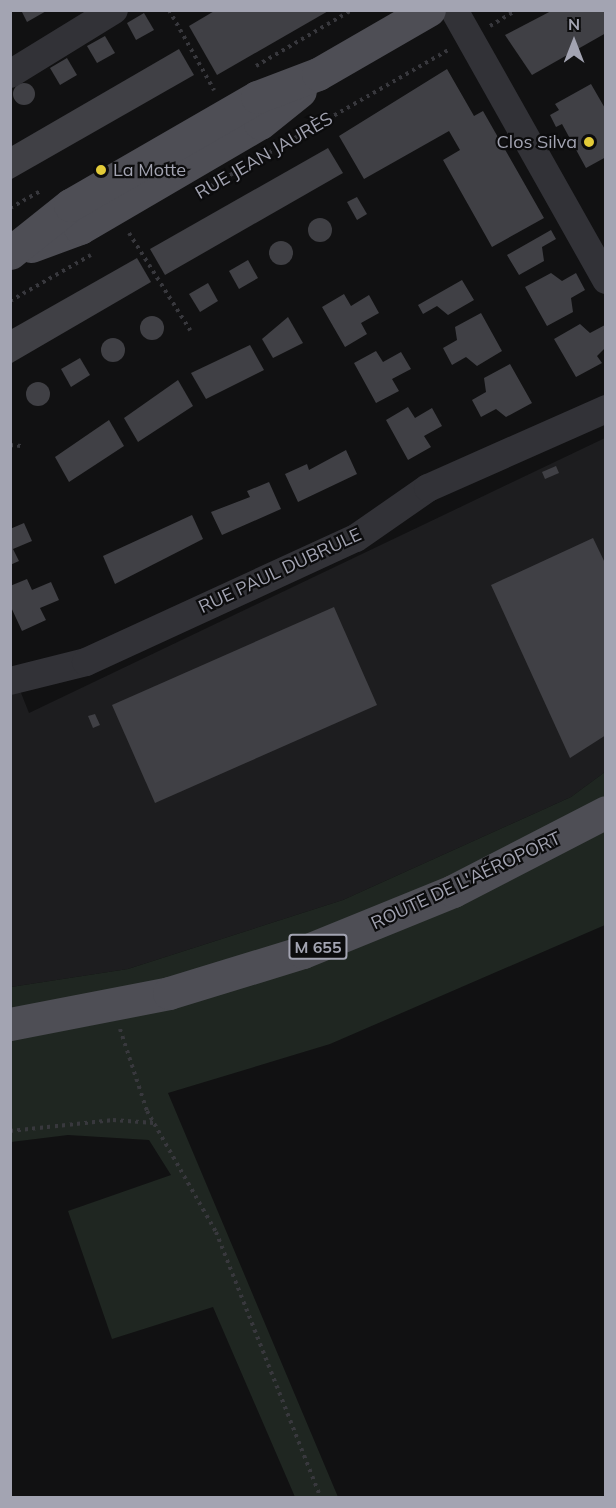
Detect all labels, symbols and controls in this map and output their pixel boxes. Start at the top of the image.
north arrow [544,12,604,72]
text: N [568,14,580,34]
street label: RUE JEAN JAURÈS [192,108,336,204]
place label: Clos Silva [497,131,577,153]
marker: Clos Silva [582,135,596,149]
place label: La Motte [113,159,186,181]
marker: La Motte [94,163,108,177]
street label: RUE PAUL DUBRULE [195,524,365,618]
street label: ROUTE DE L'AÉROPORT [368,828,564,934]
road number: M 655 [288,934,348,960]

